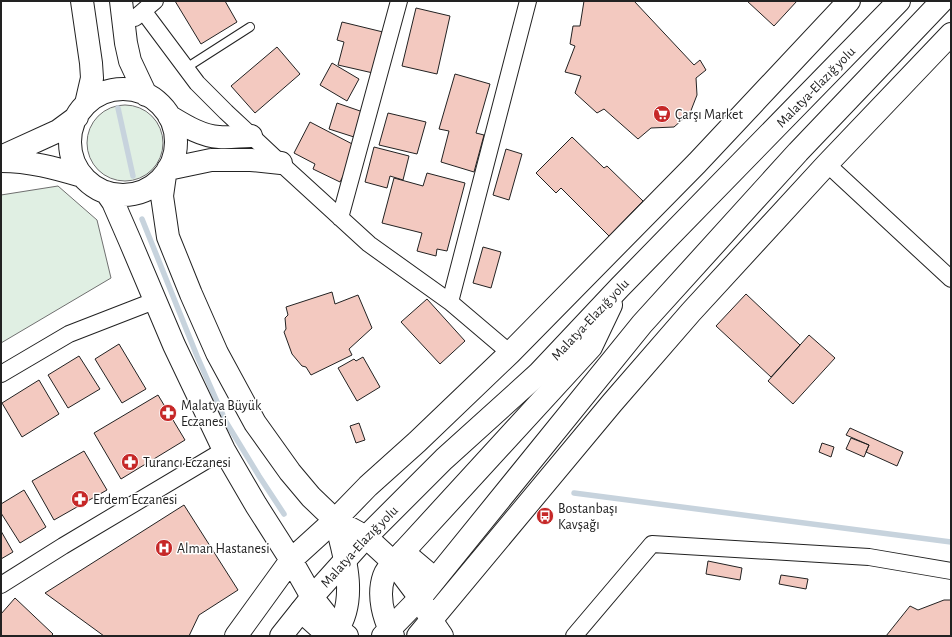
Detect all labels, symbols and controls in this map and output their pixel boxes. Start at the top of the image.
street label: Malatya-Elazığ yolu [774,44,858,130]
supermarket icon: Çarşı Market [652,104,672,124]
place label: Çarşı Market [675,108,743,122]
street label: Malatya-Elazığ yolu [549,276,632,363]
place label: Malatya Büyük Eczanesi [181,399,262,429]
pharmacy icon: Malatya Büyük Eczanesi [158,403,178,423]
pharmacy icon: Turancı Eczanesi [120,452,140,472]
place label: Turancı Eczanesi [143,456,231,470]
pharmacy icon: Erdem Eczanesi [70,489,90,509]
place label: Erdem Eczanesi [93,493,177,507]
place label: Bostanbaşı Kavşağı [558,502,618,532]
street label: Malatya-Elazığ yolu [318,503,401,590]
bus stop icon: Bostanbaşı Kavşağı [535,506,555,526]
hospital icon: Alman Hastanesi [154,538,174,558]
place label: Alman Hastanesi [177,542,270,556]

